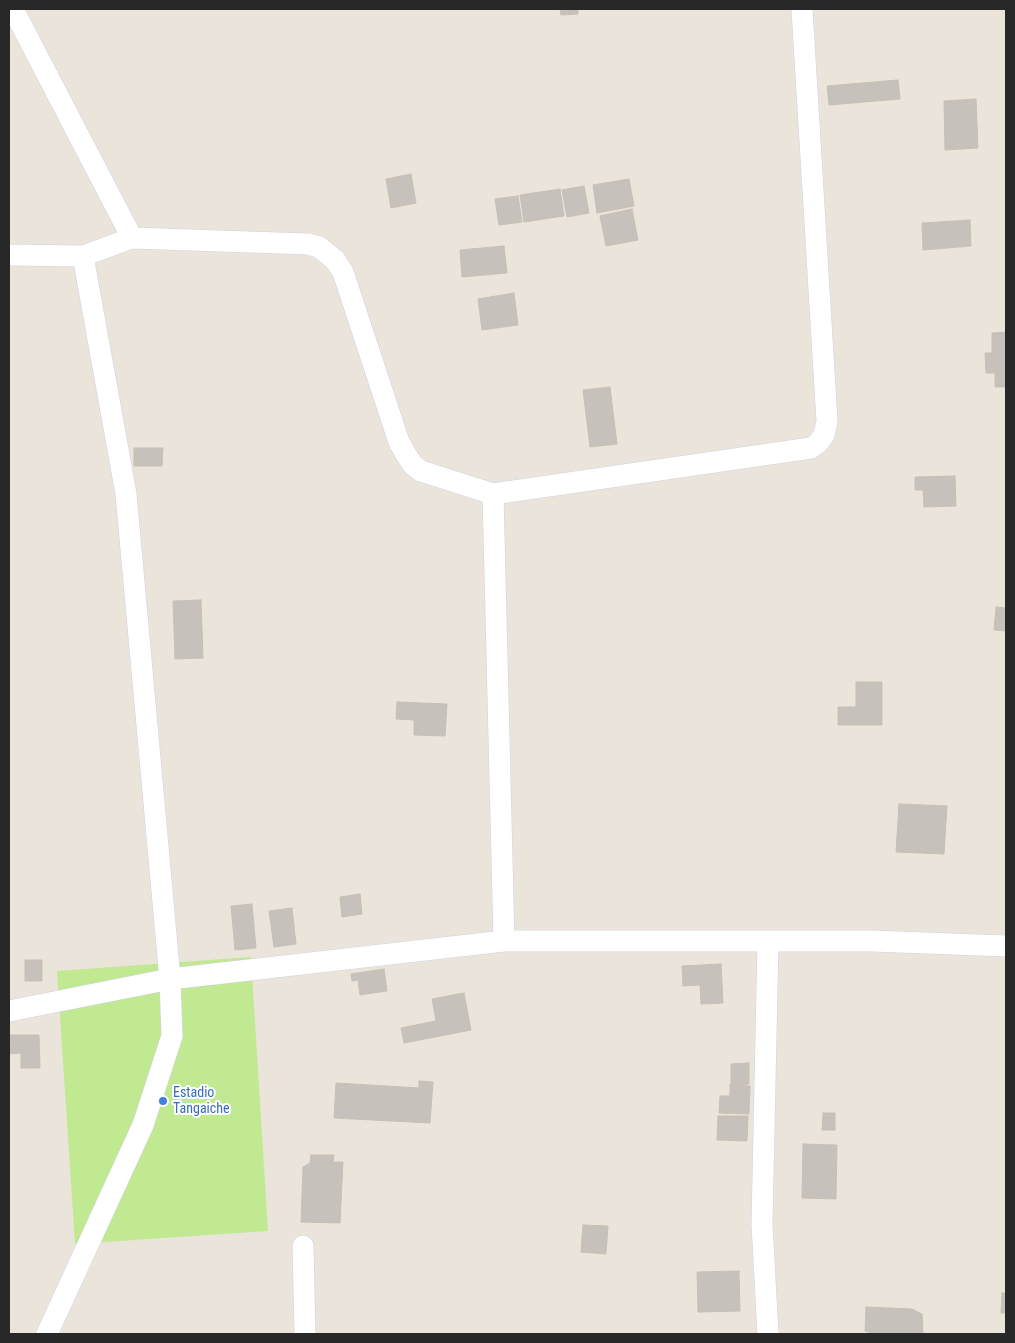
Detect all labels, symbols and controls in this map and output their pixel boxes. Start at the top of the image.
place label: Estadio Tangaiche [173,1085,230,1118]
marker: Estadio Tangaiche [157,1095,169,1107]

